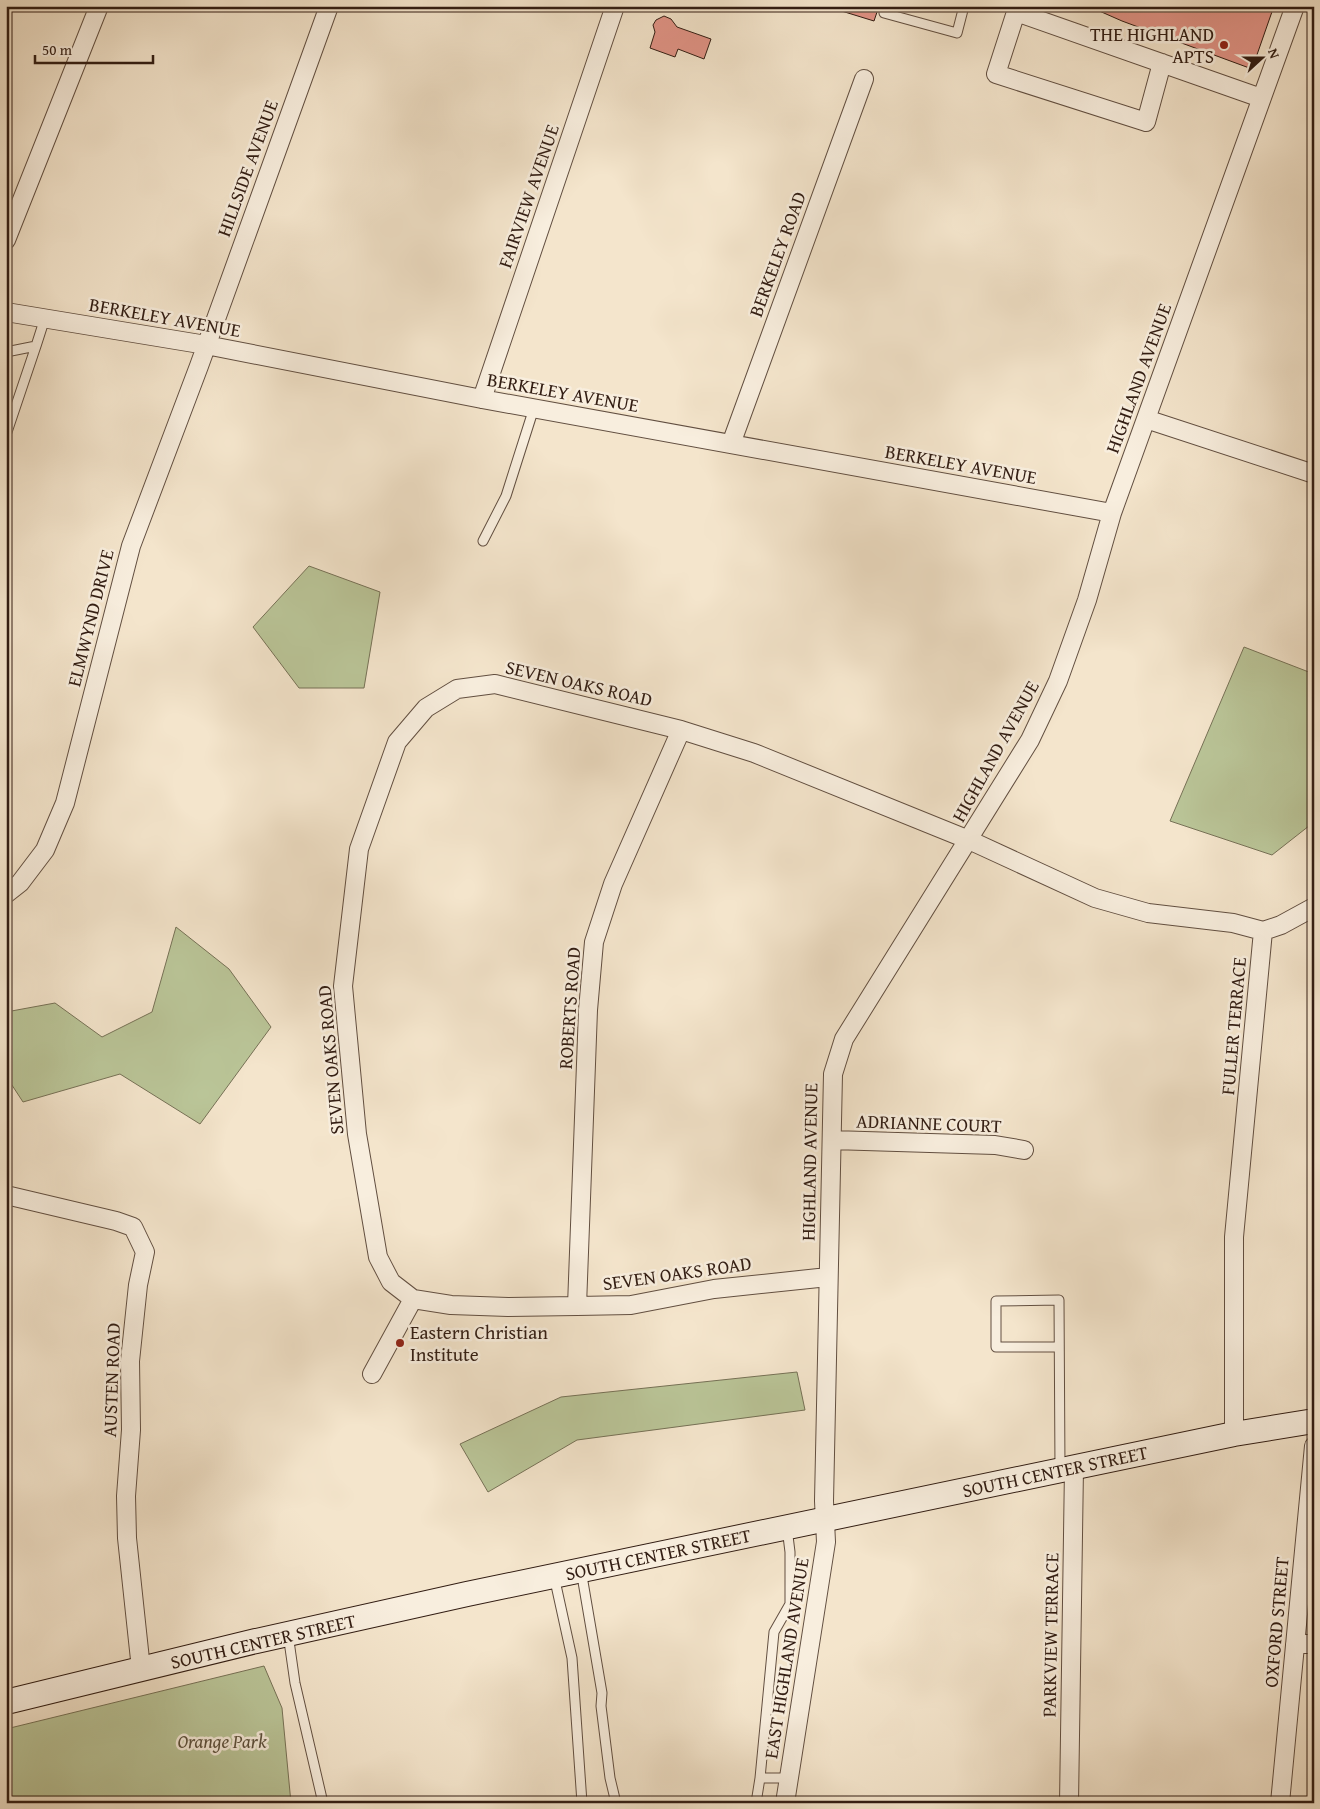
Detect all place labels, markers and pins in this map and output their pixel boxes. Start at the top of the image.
place label: THE HIGHLAND APTS [1090,20,1214,70]
marker: THE HIGHLAND APTS [1218,39,1230,51]
place label: Eastern Christian Institute [410,1318,548,1368]
marker: Eastern Christian Institute [394,1337,406,1349]

